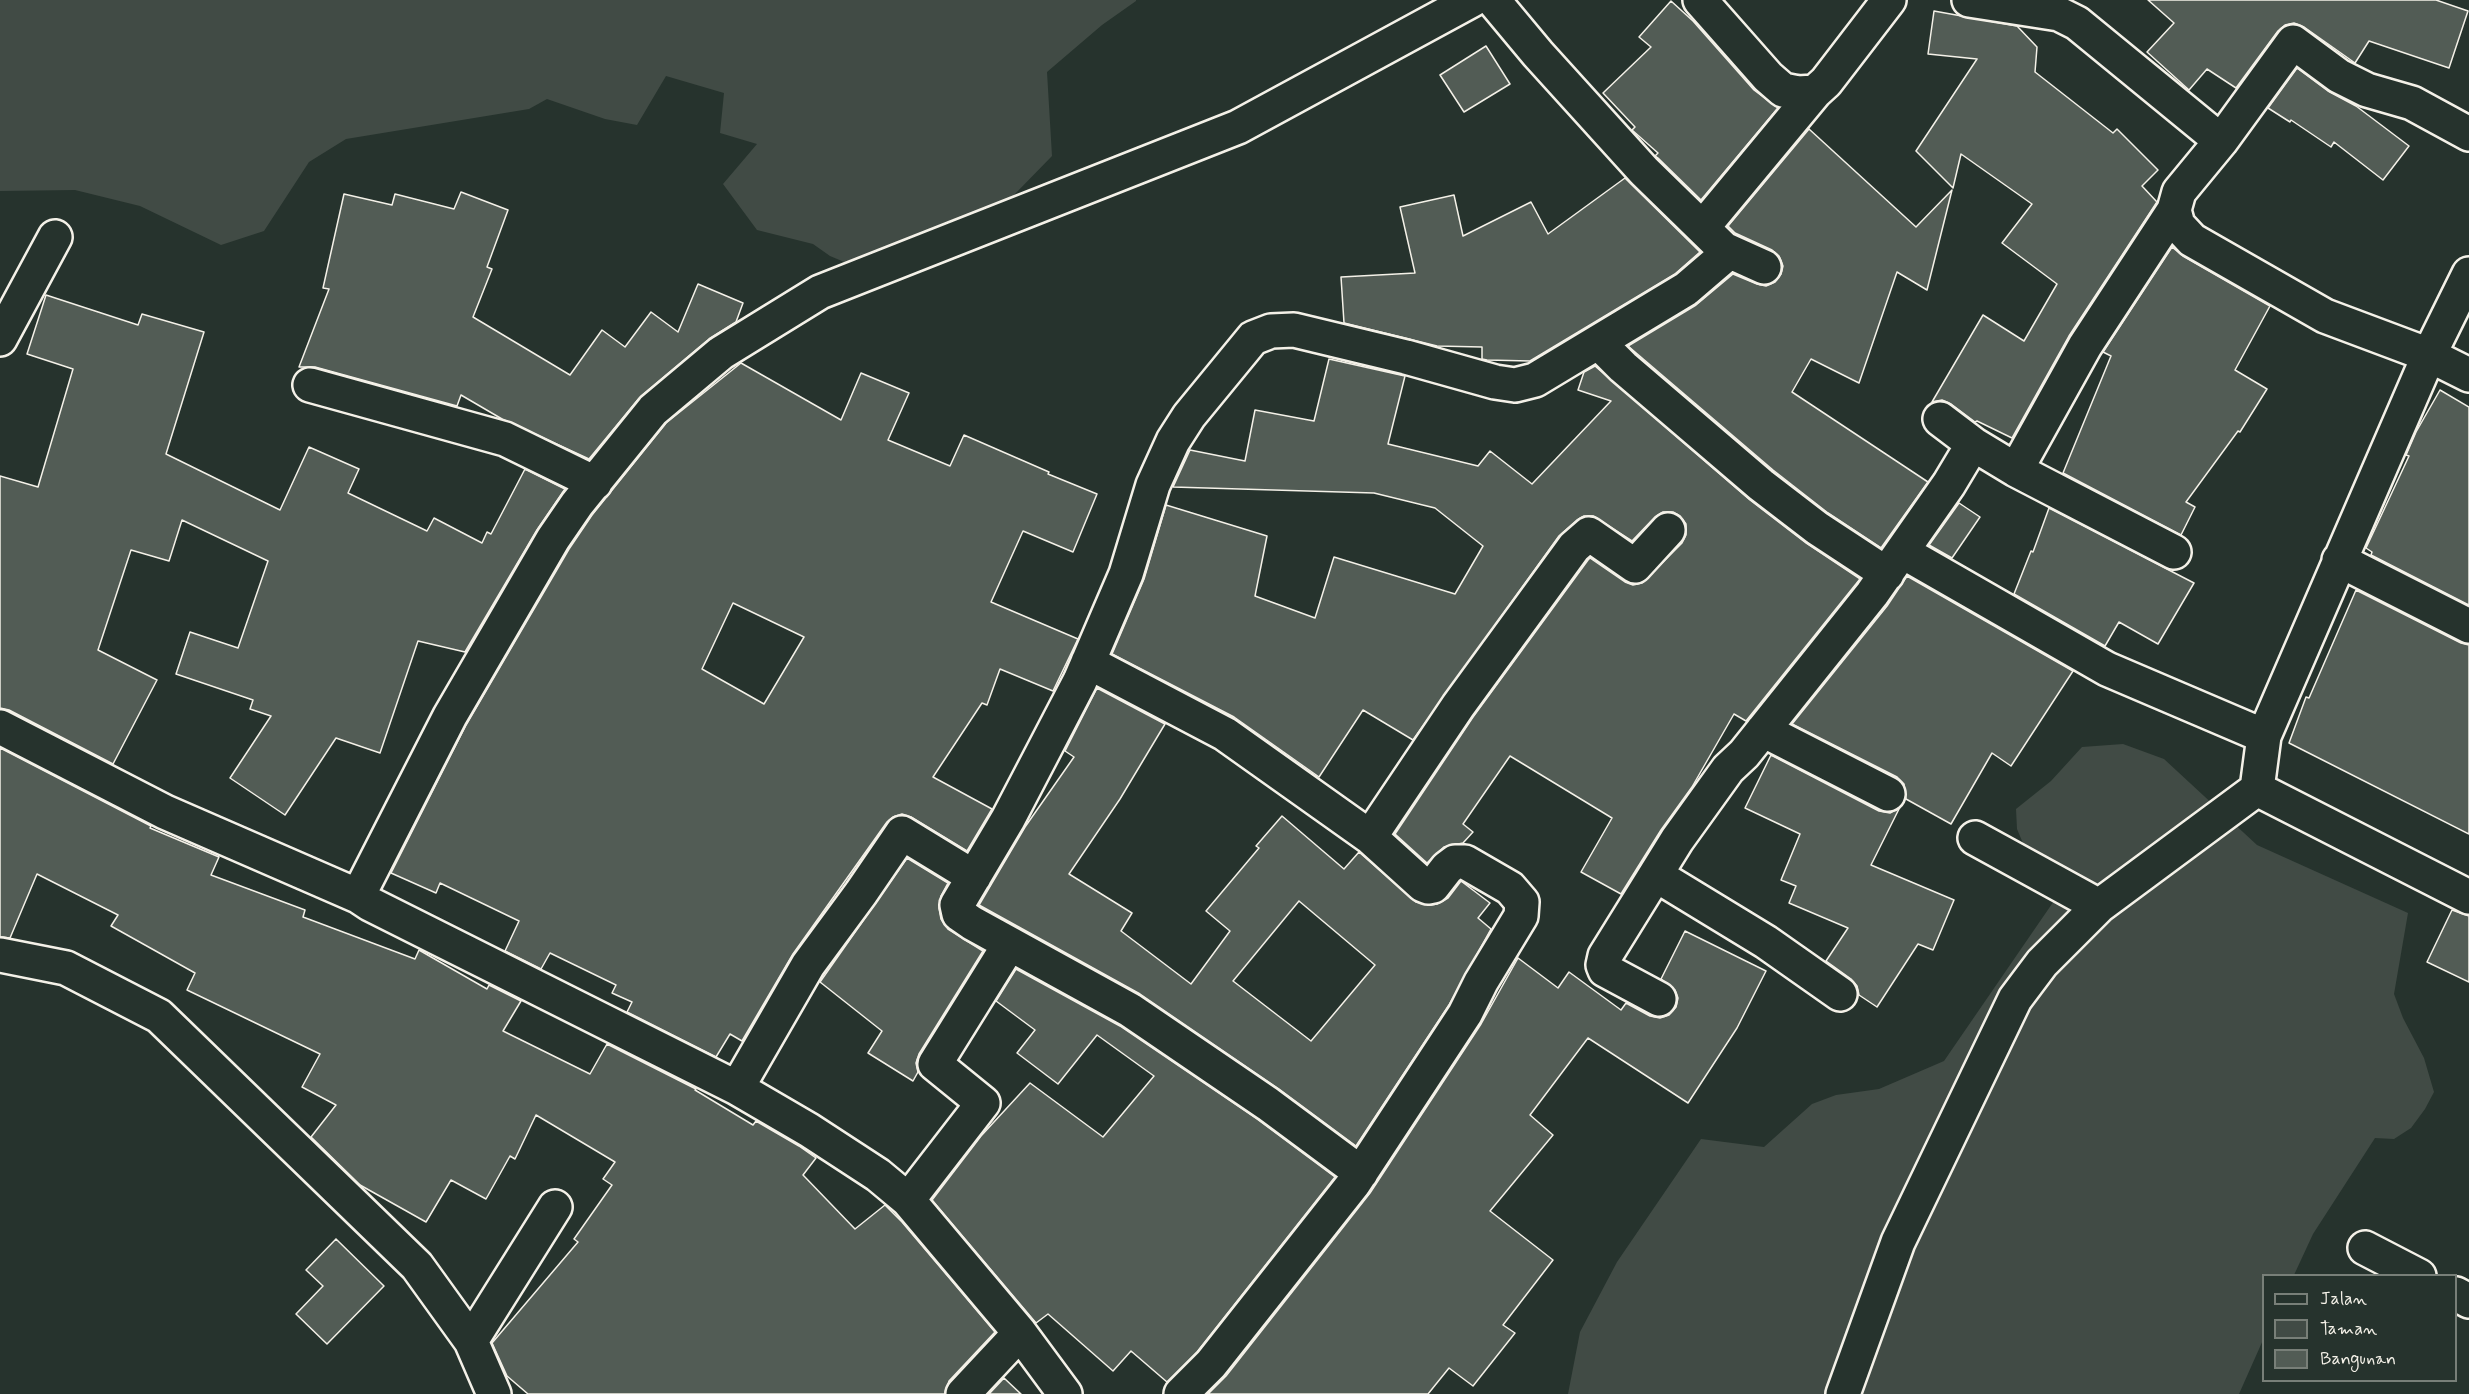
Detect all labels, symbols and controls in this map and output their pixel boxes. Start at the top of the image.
legend [2262,1274,2457,1382]
text: Jalan [2320,1287,2367,1311]
text: Taman [2320,1317,2377,1341]
text: Bangunan [2320,1347,2396,1371]

